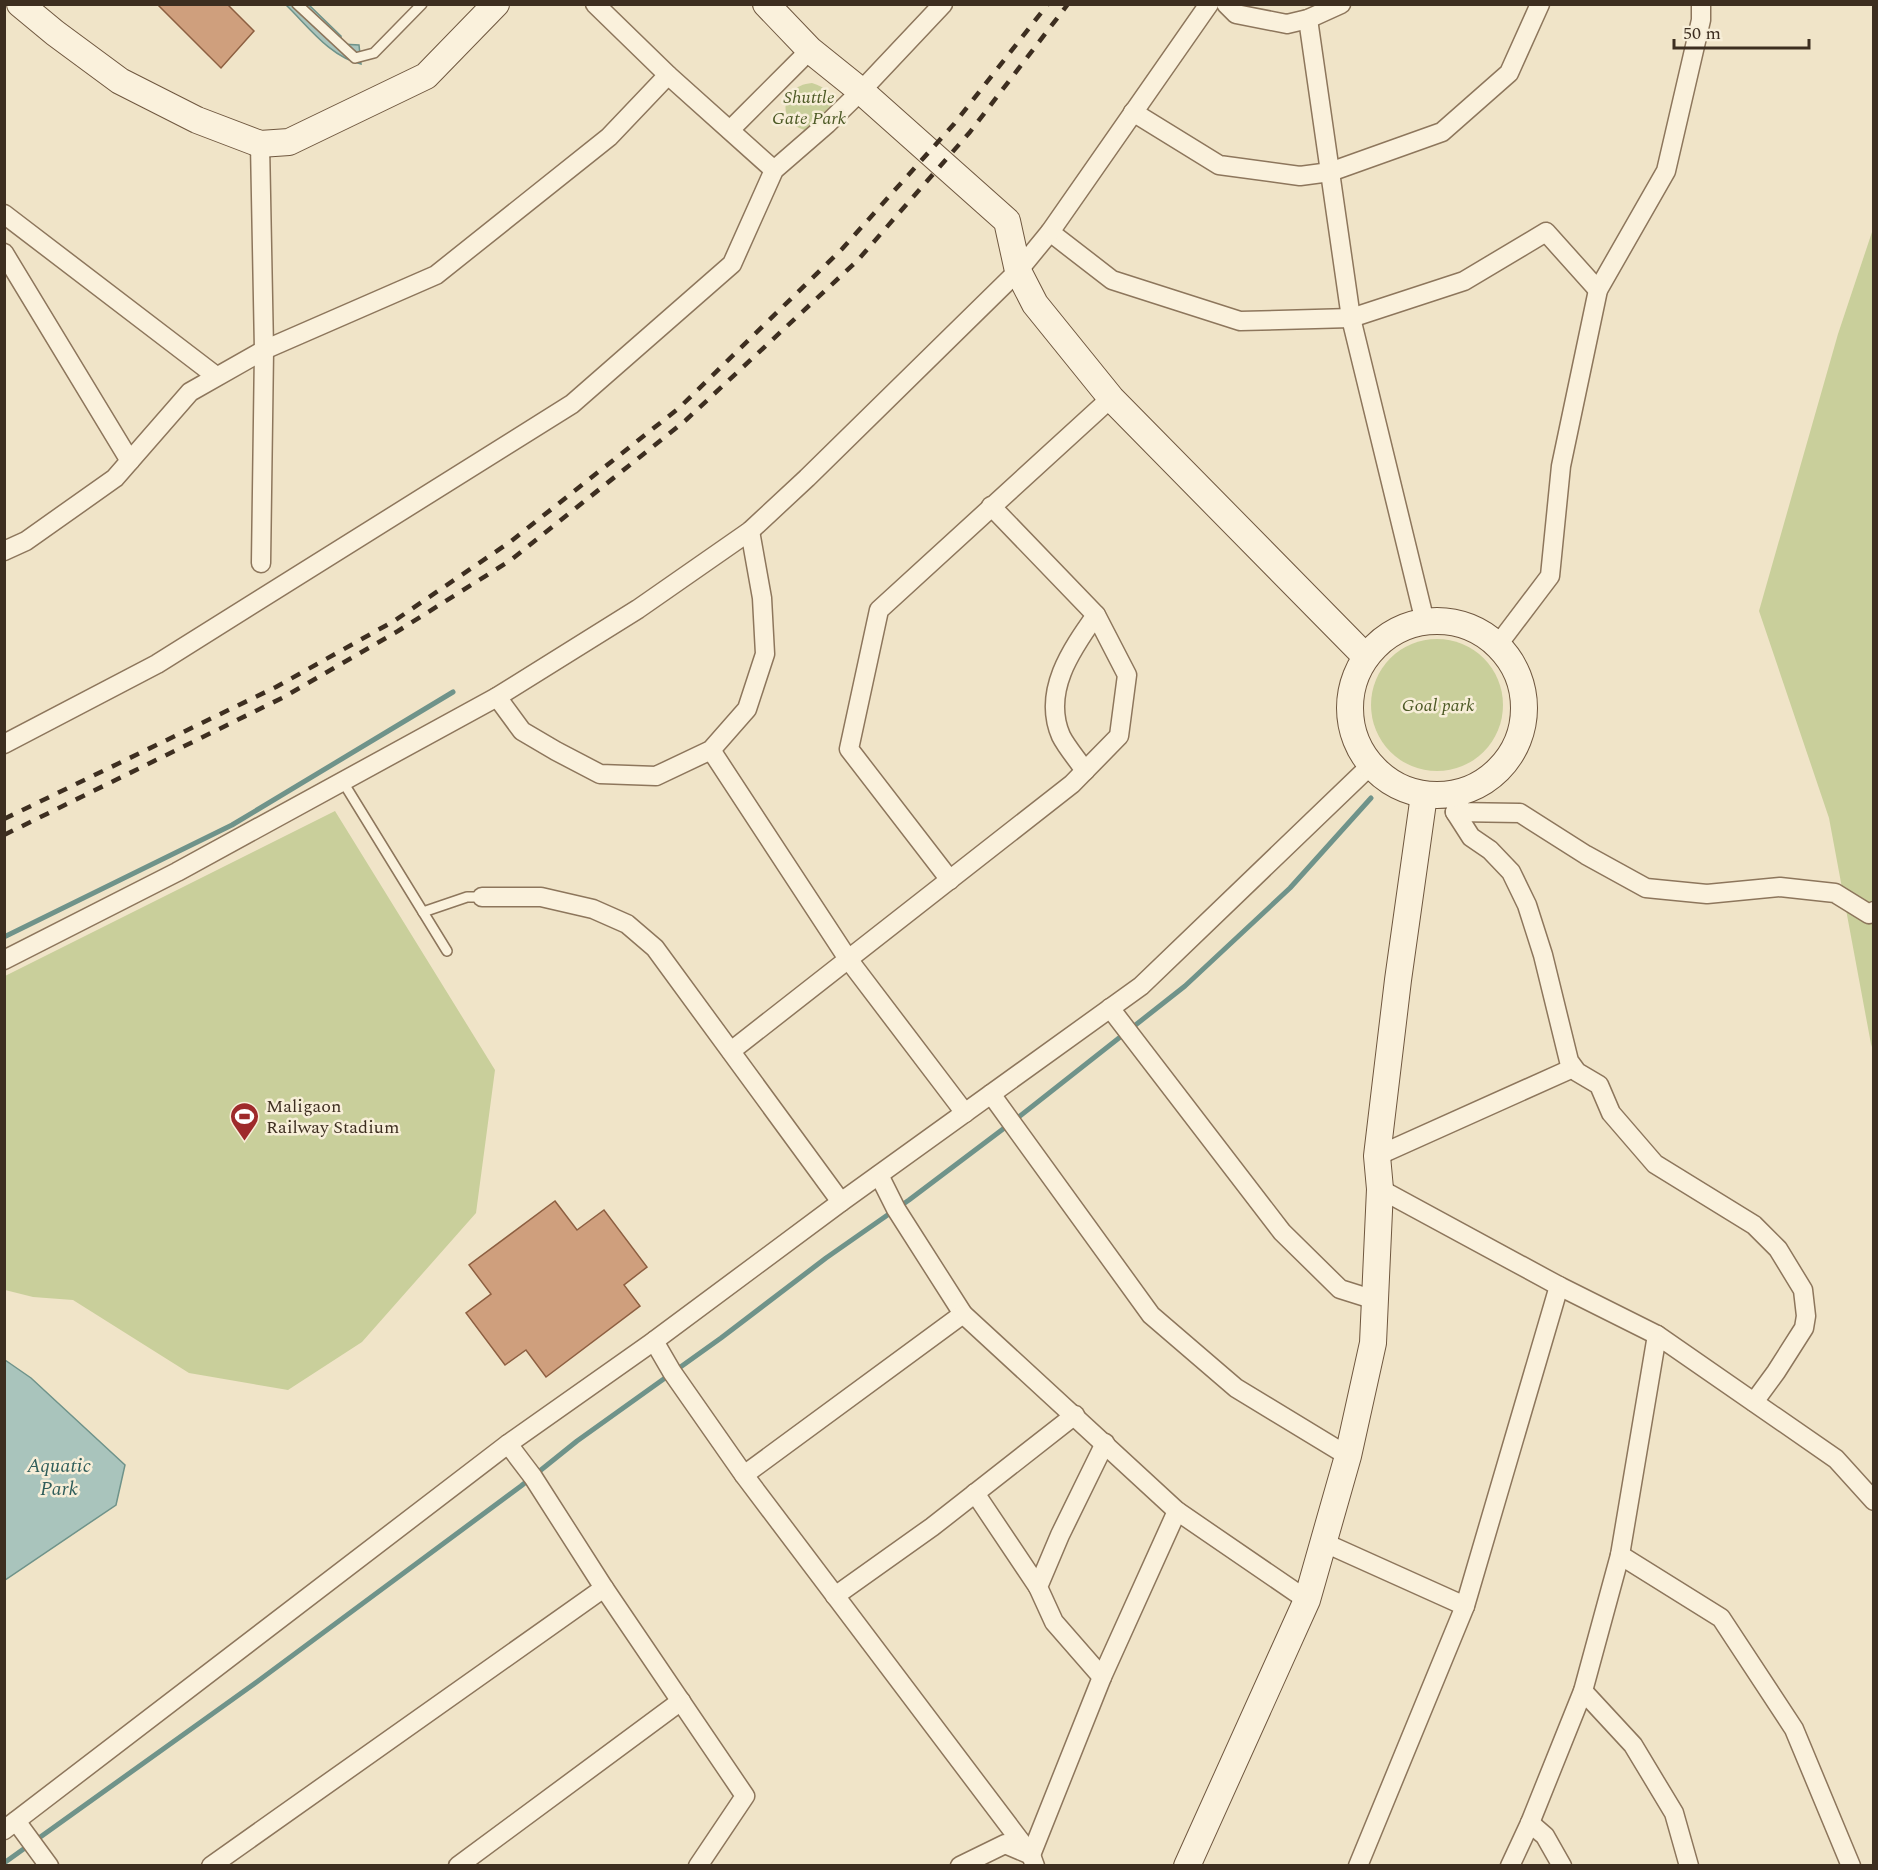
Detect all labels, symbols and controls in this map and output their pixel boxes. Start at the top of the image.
scale bar [1674,12,1809,50]
text: 50 m [1683,20,1721,47]
park label: Shuttle Gate Park [772,84,847,132]
park label: Goal park [1402,692,1475,719]
place label: Maligaon Railway Stadium [266,1093,399,1141]
sports icon: Maligaon Railway Stadium [229,1100,261,1142]
water label: Aquatic Park [26,1451,92,1504]

